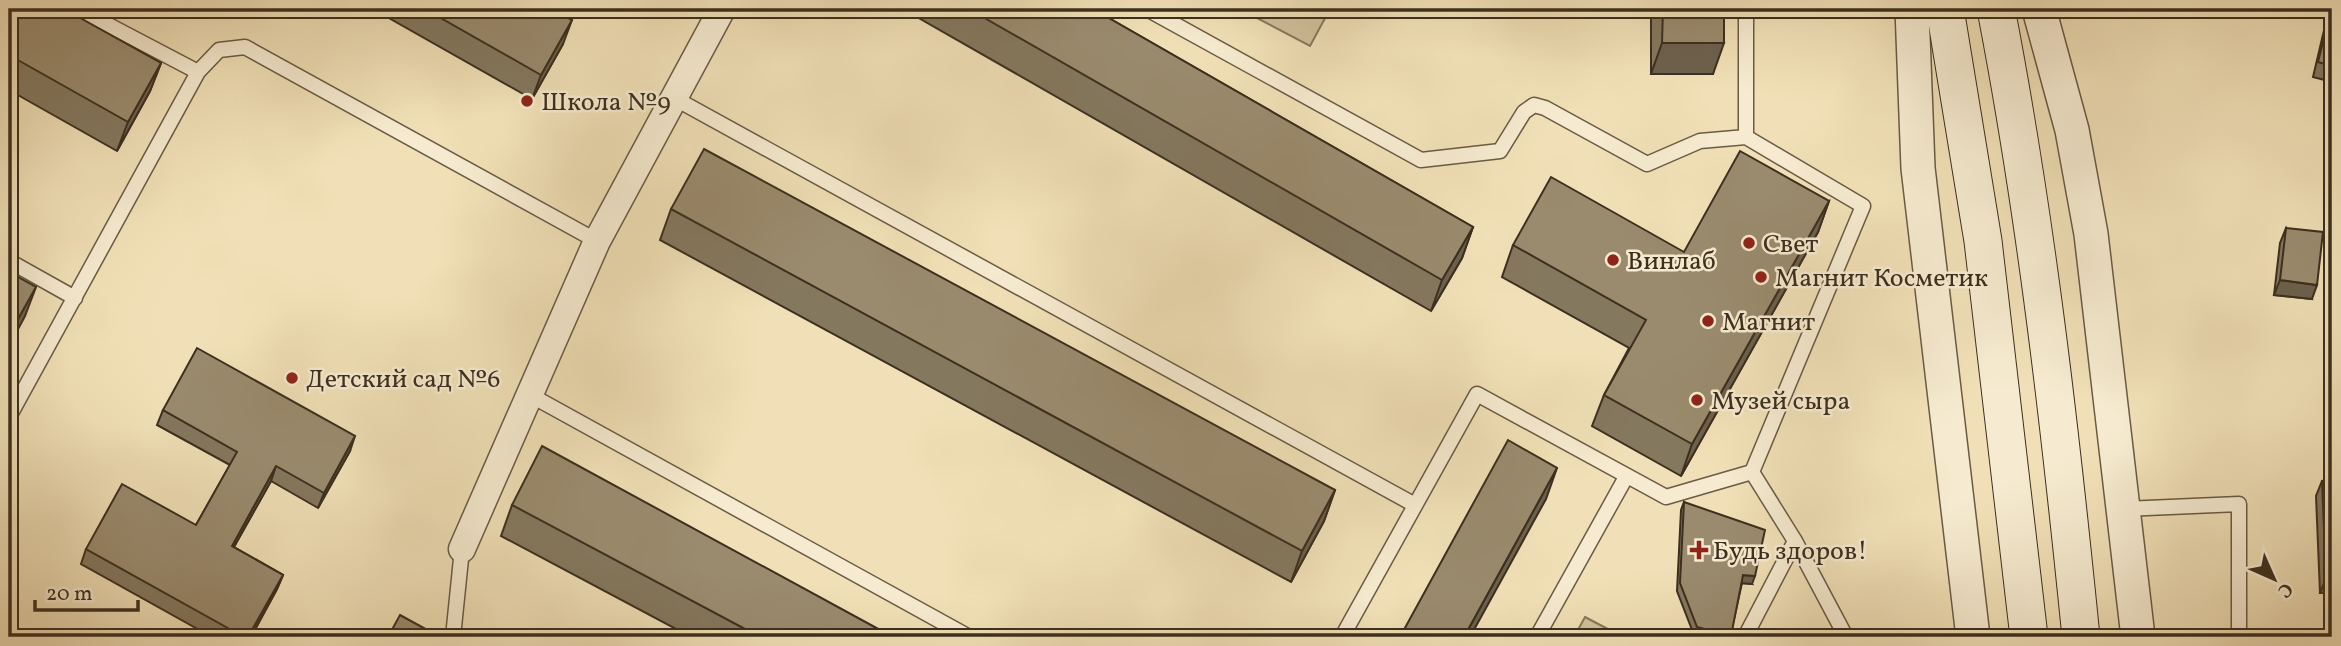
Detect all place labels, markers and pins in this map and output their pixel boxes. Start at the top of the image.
place label: Школа №9 [541,85,671,121]
marker: Школа №9 [519,93,535,109]
place label: Свет [1763,227,1818,263]
marker: Свет [1741,235,1757,251]
place label: Винлаб [1627,244,1716,280]
marker: Винлаб [1605,252,1621,268]
place label: Магнит Косметик [1775,261,1988,297]
marker: Магнит Косметик [1753,269,1769,285]
place label: Магнит [1722,305,1815,341]
marker: Магнит [1700,313,1716,329]
place label: Детский сад №6 [306,362,500,398]
marker: Детский сад №6 [284,370,300,386]
place label: Музей сыра [1711,384,1850,420]
marker: Музей сыра [1689,392,1705,408]
place label: Будь здоров! [1713,534,1868,570]
marker: Будь здоров! [1691,542,1707,558]

